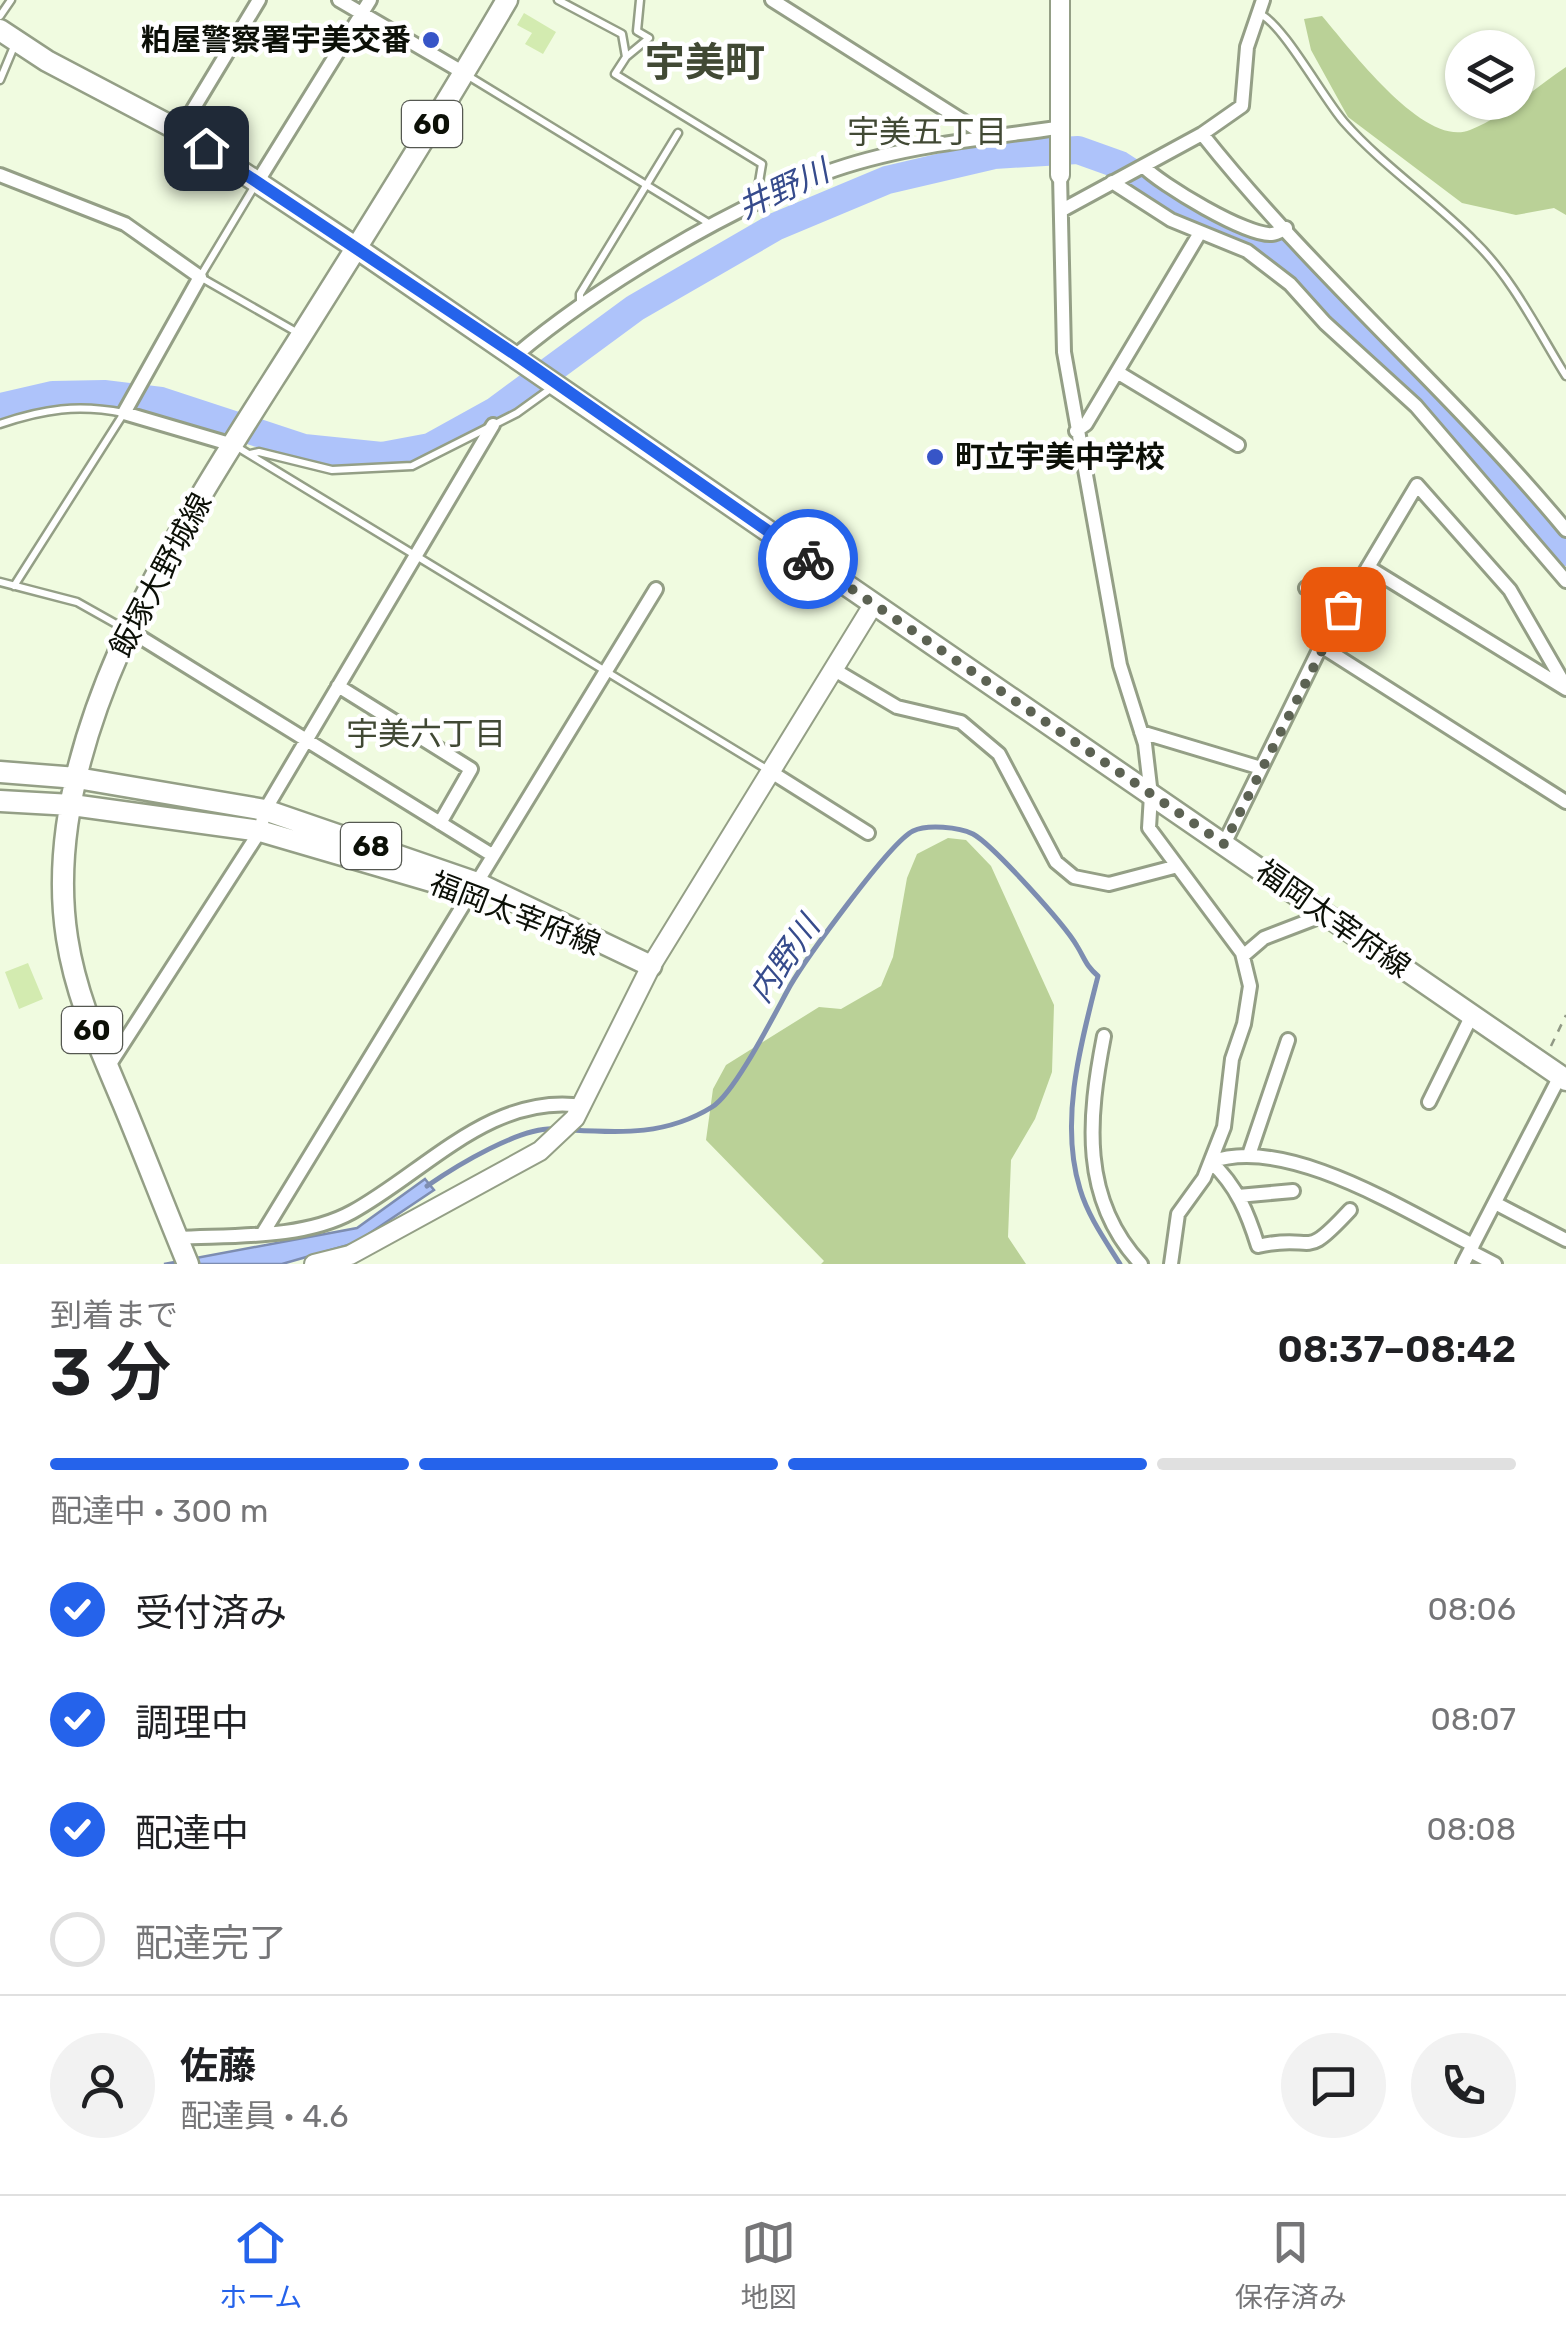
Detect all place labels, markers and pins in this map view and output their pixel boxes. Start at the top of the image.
place label: 粕屋警察署宇美交番 [141,22,411,58]
marker: 粕屋警察署宇美交番 [420,29,442,51]
pin [164,106,249,191]
place label: 町立宇美中学校 [955,439,1165,475]
marker: 町立宇美中学校 [924,446,946,468]
pin [1301,567,1386,652]

